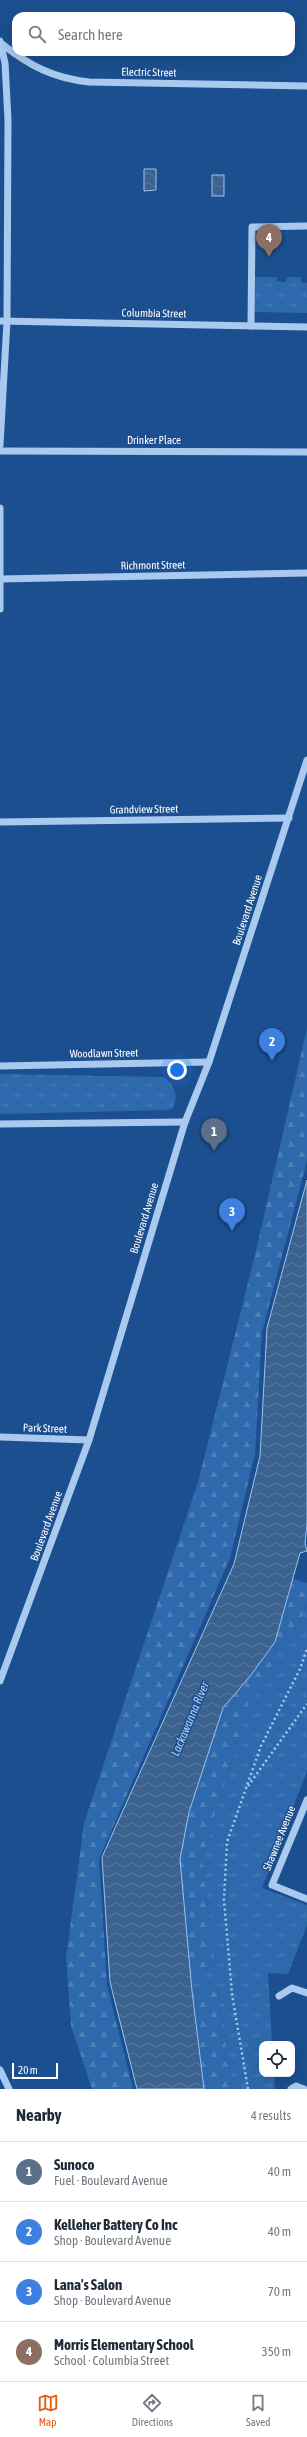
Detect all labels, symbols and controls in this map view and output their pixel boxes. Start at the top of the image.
search box [12,12,295,56]
icon: search [26,23,48,45]
text: Search here [58,26,123,43]
street label: Electric Street [121,66,177,78]
pin: 4 [256,224,282,257]
street label: Columbia Street [122,306,186,320]
street label: Drinker Place [127,434,181,446]
street label: Richmont Street [121,558,185,572]
street label: Grandview Street [110,802,178,816]
street label: Boulevard Avenue [230,873,264,947]
pin: 2 [259,1028,285,1061]
street label: Woodlawn Street [70,1046,138,1060]
your location [167,1060,187,1080]
pin: 1 [201,1118,227,1151]
street label: Boulevard Avenue [128,1181,160,1255]
pin: 3 [219,1198,245,1231]
street label: Park Street [23,1421,67,1435]
street label: Boulevard Avenue [28,1489,64,1563]
water label: Lackawanna River [168,1679,212,1758]
street label: Shawnee Avenue [261,1804,297,1872]
map controls [259,2041,295,2077]
button: locate [259,2041,295,2077]
scale bar [12,2061,58,2080]
text: 20 m [18,2064,38,2076]
text: Nearby [16,2105,62,2125]
text: 4 results [251,2108,291,2123]
text: Sunoco [54,2156,94,2173]
text: 1 [26,2164,32,2179]
text: 40 m [268,2164,291,2179]
text: Fuel · Boulevard Avenue [54,2173,168,2188]
text: Kelleher Battery Co Inc [54,2216,178,2233]
text: 2 [26,2224,32,2239]
text: 40 m [268,2224,291,2239]
text: Shop · Boulevard Avenue [54,2233,171,2248]
text: Lana's Salon [54,2276,122,2293]
text: 3 [26,2284,32,2299]
text: 70 m [268,2284,291,2299]
text: Shop · Boulevard Avenue [54,2293,171,2308]
text: Morris Elementary School [54,2336,194,2353]
text: 4 [26,2344,32,2359]
text: 350 m [262,2344,291,2359]
text: School · Columbia Street [54,2353,169,2368]
tab: Map [37,2392,59,2428]
tab: Directions [132,2392,173,2428]
tab: Saved [246,2392,270,2428]

